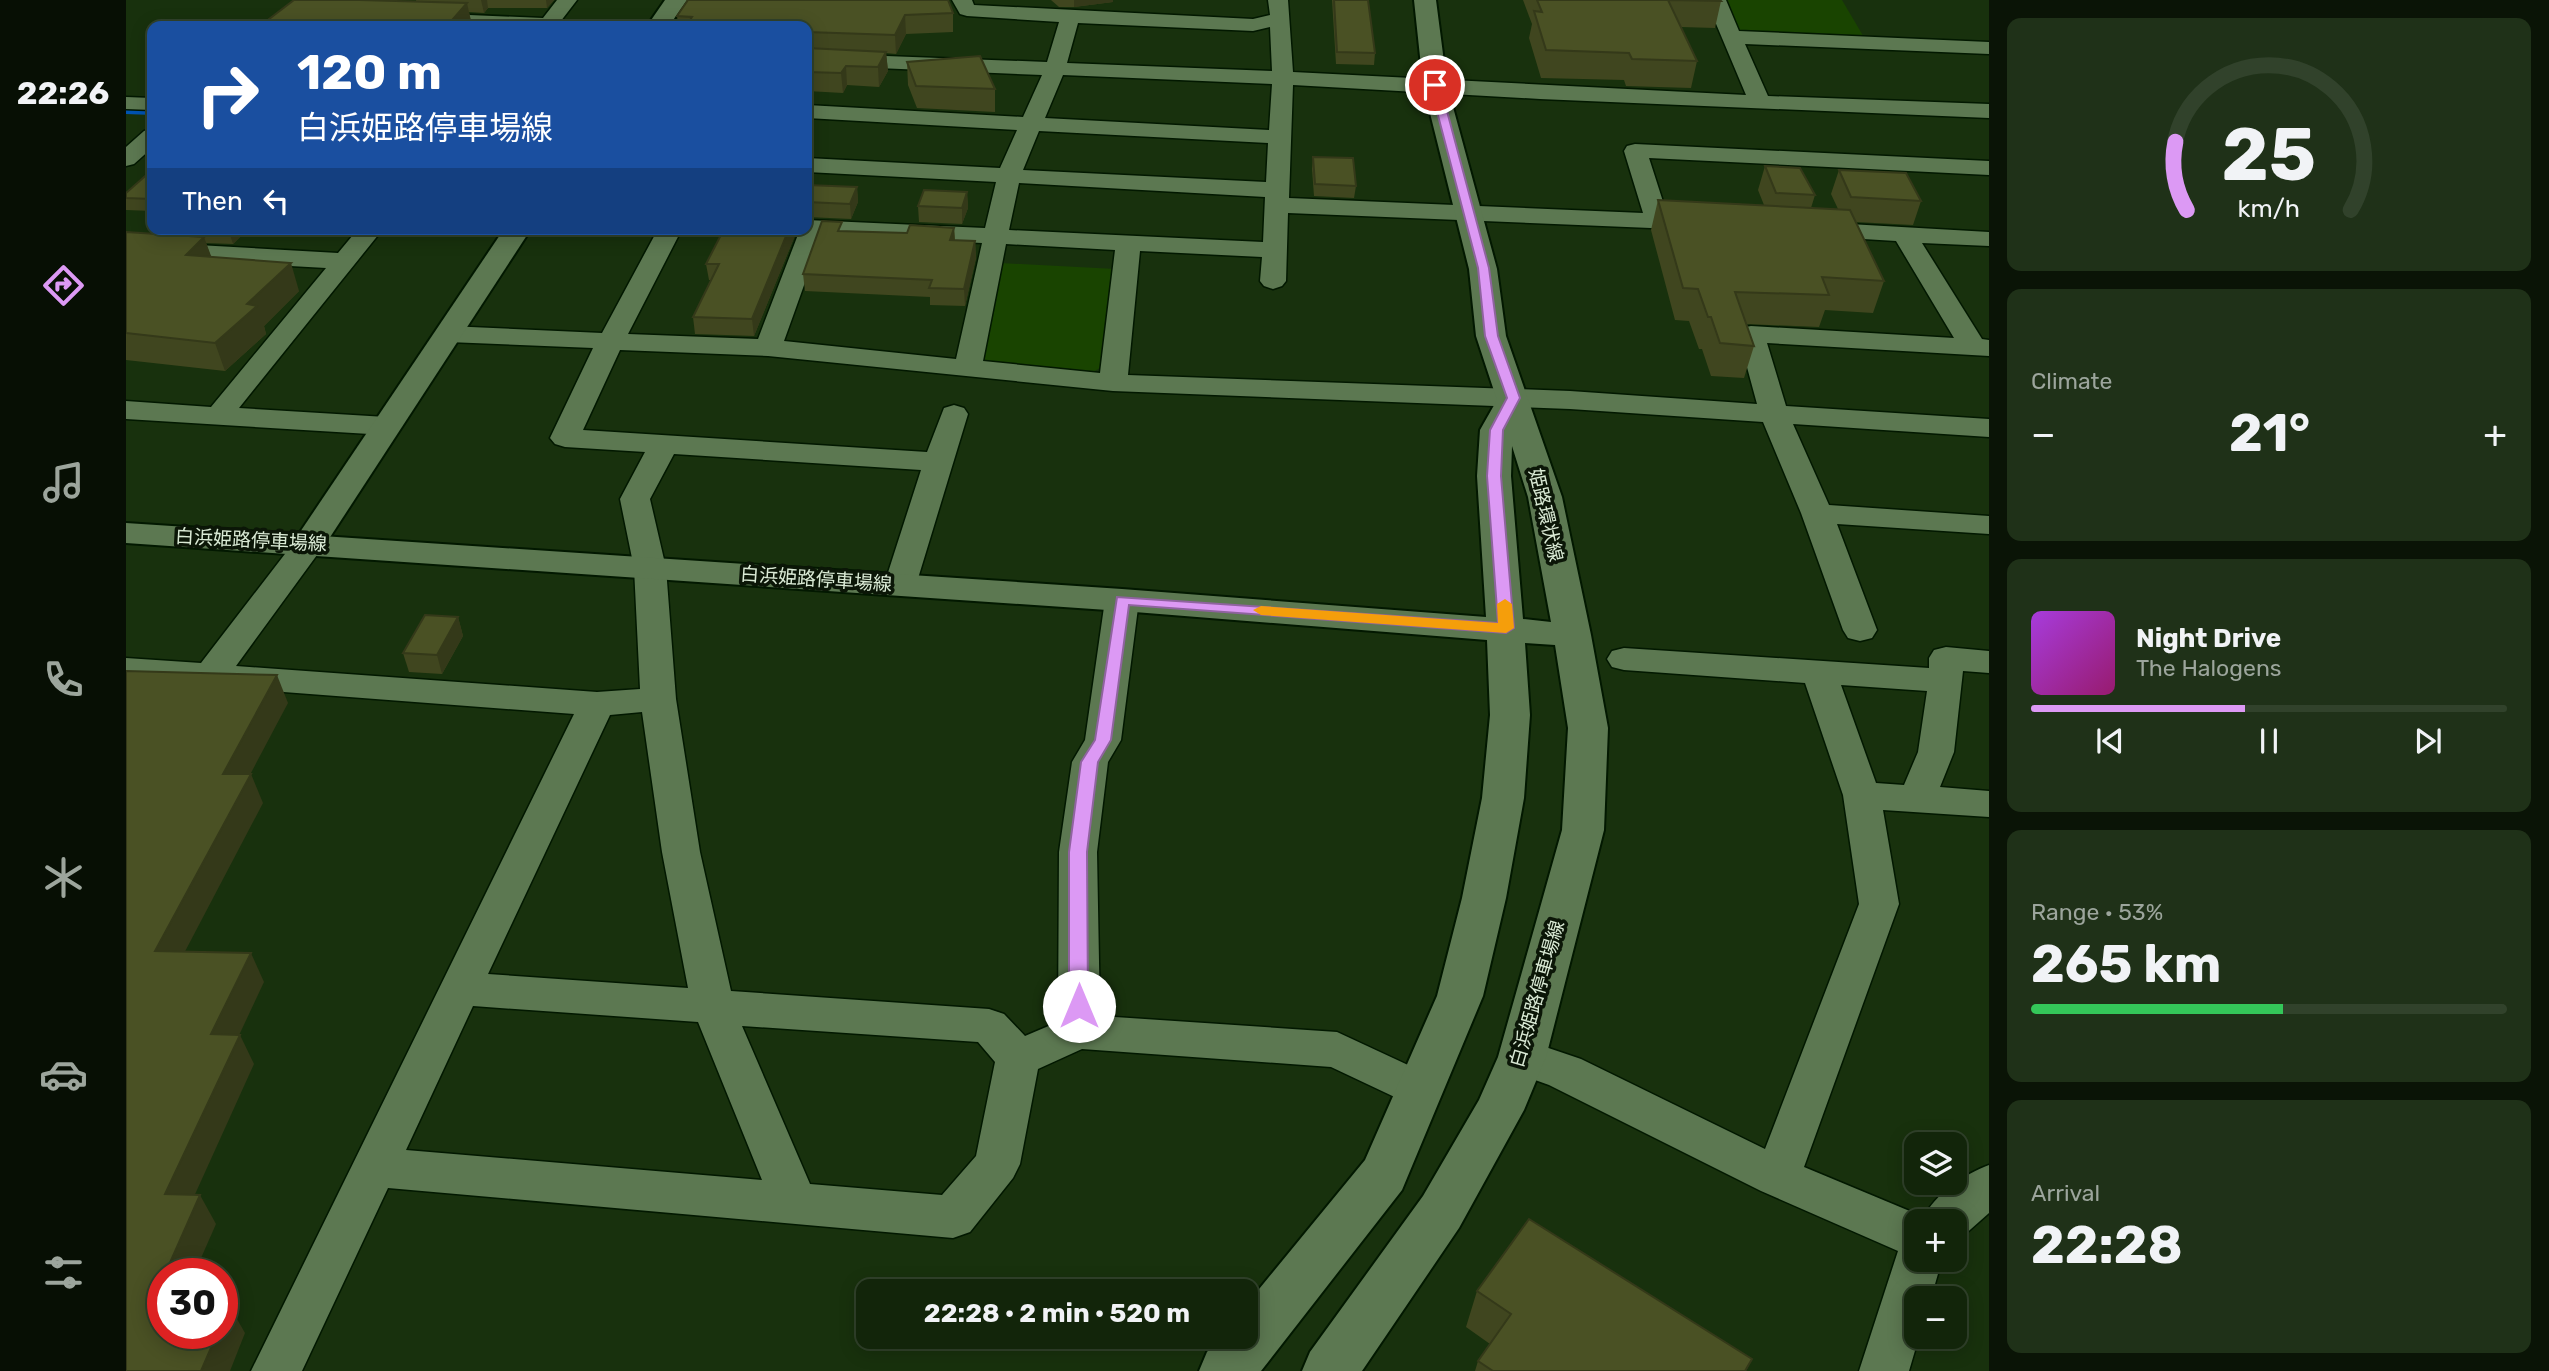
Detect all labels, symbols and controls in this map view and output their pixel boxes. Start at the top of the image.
text: 120 m [297,43,442,101]
icon: right [182,49,273,140]
pin [1405,55,1465,115]
icon: arrive [1416,66,1454,104]
text: 22:26 [17,74,109,112]
text: 白浜姫路停車場線 [297,109,553,147]
text: 25 [2222,113,2316,199]
icon: left [257,182,295,220]
text: Then [182,186,243,217]
text: km/h [2238,194,2300,223]
icon: directions [39,261,88,310]
text: Climate [2031,367,2112,395]
text: 21° [2229,402,2310,464]
text: − [2031,411,2056,457]
text: + [2483,411,2507,457]
icon: music [39,458,88,507]
street label: 姫路環状線 [1524,466,1568,564]
street label: 白浜姫路停車場線 [174,525,328,555]
street label: 白浜姫路停車場線 [739,562,893,596]
text: Night Drive [2136,623,2281,654]
text: The Halogens [2136,654,2282,682]
icon: phone [39,655,88,704]
icon: previous [2091,722,2129,760]
icon: pause [2250,722,2288,760]
icon: next [2409,722,2447,760]
icon: climate [39,853,88,902]
text: Range · 53% [2031,898,2163,926]
street label: 白浜姫路停車場線 [1505,918,1569,1070]
text: 265 km [2031,933,2221,995]
position arrow [1042,969,1116,1043]
icon: car [39,1050,88,1099]
map controls [1904,1132,1967,1349]
button: layers [1904,1132,1967,1195]
text: Arrival [2031,1179,2100,1207]
button: + [1904,1209,1967,1272]
text: 22:28 [2031,1214,2183,1276]
icon: filters [39,1248,88,1297]
speed limit sign: 30 [147,1258,238,1349]
button: − [1904,1286,1967,1349]
text: 22:28 · 2 min · 520 m [924,1298,1190,1329]

